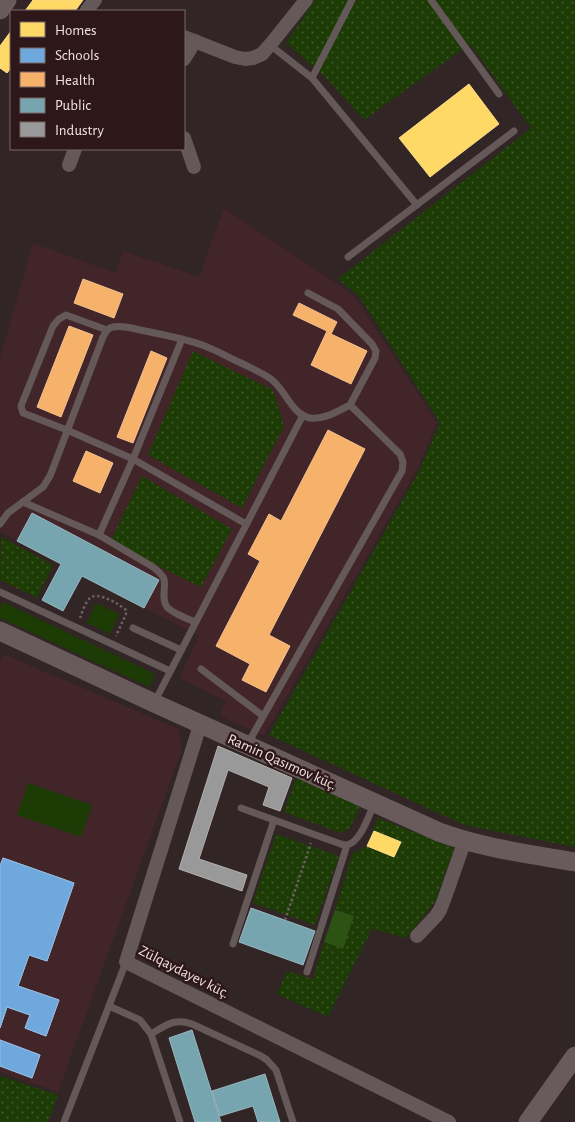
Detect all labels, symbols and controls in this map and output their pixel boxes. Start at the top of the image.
legend [10,10,185,150]
text: Homes [55,23,97,38]
text: Schools [55,48,99,63]
text: Health [55,73,95,88]
text: Public [55,98,91,113]
text: Industry [55,123,104,138]
street label: Ramin Qasımov küç. [225,731,339,793]
street label: Zülqaydayev küç. [136,943,232,1001]

